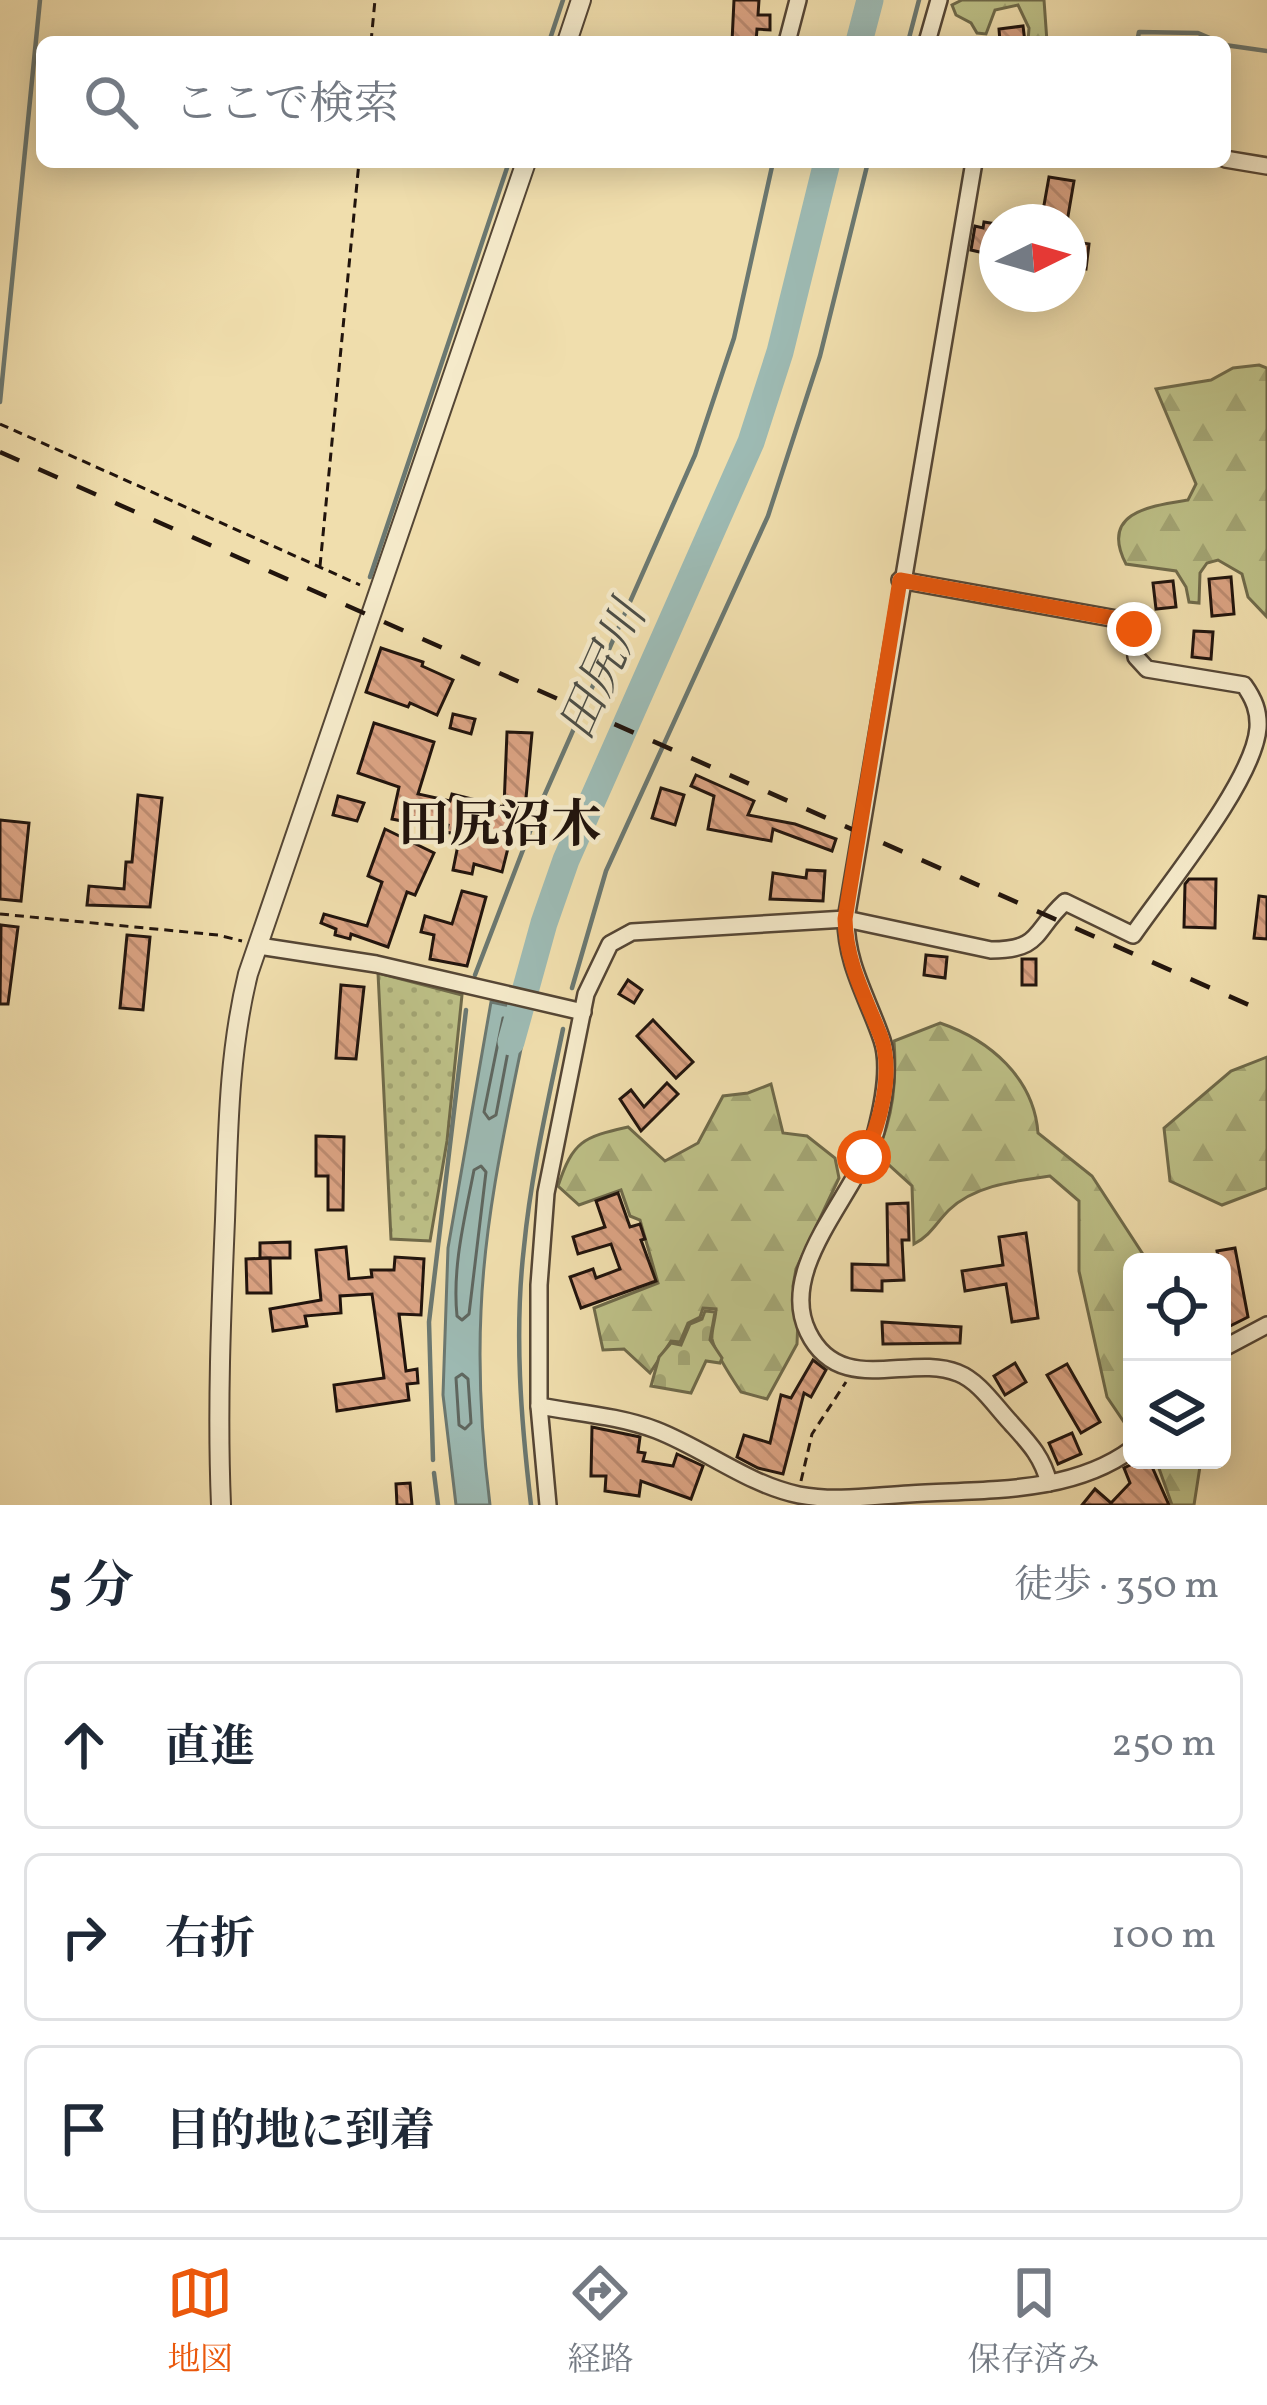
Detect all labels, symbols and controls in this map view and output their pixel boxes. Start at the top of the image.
search box [36,36,1231,168]
icon: search [78,69,144,135]
text: ここで検索 [174,75,399,138]
north arrow [979,204,1087,312]
water label: 田尻川 [545,588,667,751]
route end [1107,602,1161,656]
district label: 田尻沼木 [398,792,602,863]
route start [837,1130,891,1184]
map controls [1123,1253,1231,1469]
button: locate [1123,1253,1231,1361]
button: layers [1123,1361,1231,1469]
text: 5 分 [48,1553,134,1624]
text: 徒歩 · 350 m [1014,1560,1219,1614]
icon: ahead [51,1712,117,1778]
text: 直進 [165,1718,255,1781]
text: 250 m [1111,1718,1216,1772]
icon: right [51,1904,117,1970]
text: 右折 [165,1910,255,1973]
text: 100 m [1111,1910,1216,1964]
icon: arrive [51,2096,117,2162]
text: 目的地に到着 [165,2102,435,2165]
tab: 地図 [167,2260,233,2385]
tab: 経路 [567,2260,633,2385]
tab: 保存済み [968,2260,1100,2385]

